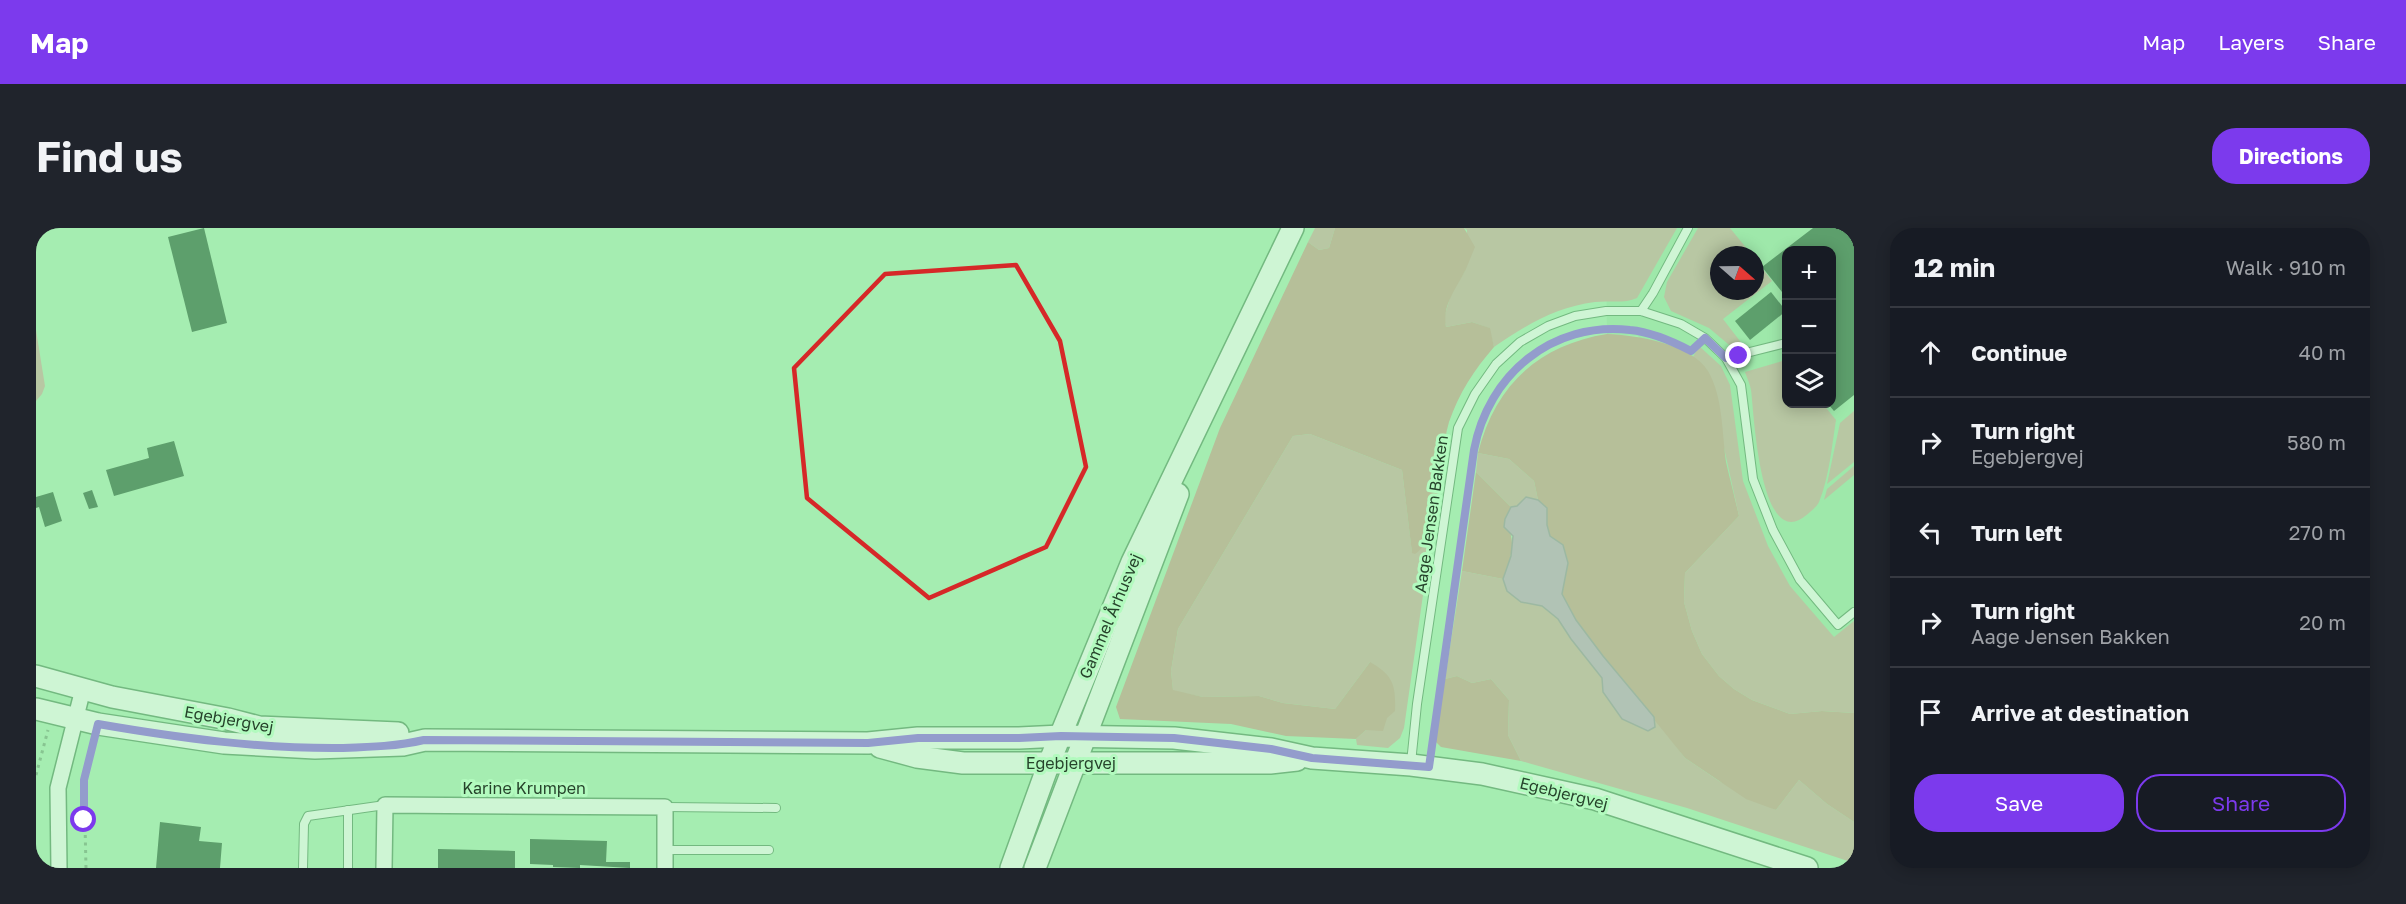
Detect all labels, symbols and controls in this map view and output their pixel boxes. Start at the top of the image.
text: Map [30,26,88,59]
text: Map [2142,29,2185,55]
text: Layers [2218,29,2285,55]
text: Share [2318,29,2376,55]
button: Directions [2212,128,2370,184]
text: Find us [36,131,183,181]
north arrow [1710,246,1764,300]
map controls [1782,246,1836,408]
button: + [1782,246,1836,300]
text: 12 min [1914,252,1995,283]
text: Walk · 910 m [2226,255,2346,279]
button: − [1782,300,1836,354]
icon: ahead [1914,336,1947,369]
text: Continue [1971,339,2067,366]
text: 40 m [2299,340,2346,364]
route end [1725,342,1751,368]
button: layers [1782,354,1836,408]
text: Turn right [1971,417,2075,444]
icon: right [1914,426,1947,459]
text: 580 m [2287,430,2346,454]
street label: Aage Jensen Bakken [1410,434,1452,594]
text: Egebjergvej [1971,444,2084,468]
icon: left [1914,516,1947,549]
text: Turn left [1971,519,2062,546]
text: 270 m [2289,520,2346,544]
street label: Gammel Århusvej [1075,550,1145,682]
text: Turn right [1971,597,2075,624]
icon: right [1914,606,1947,639]
text: 20 m [2299,610,2346,634]
text: Aage Jensen Bakken [1971,624,2170,648]
icon: arrive [1914,696,1947,729]
text: Arrive at destination [1971,699,2189,726]
street label: Egebjergvej [183,701,275,737]
street label: Egebjergvej [1026,753,1116,773]
street label: Egebjergvej [1518,772,1610,814]
button: Save [1914,774,2124,832]
button: Share [2136,774,2346,832]
street label: Karine Krumpen [462,778,586,798]
route start [70,806,96,832]

